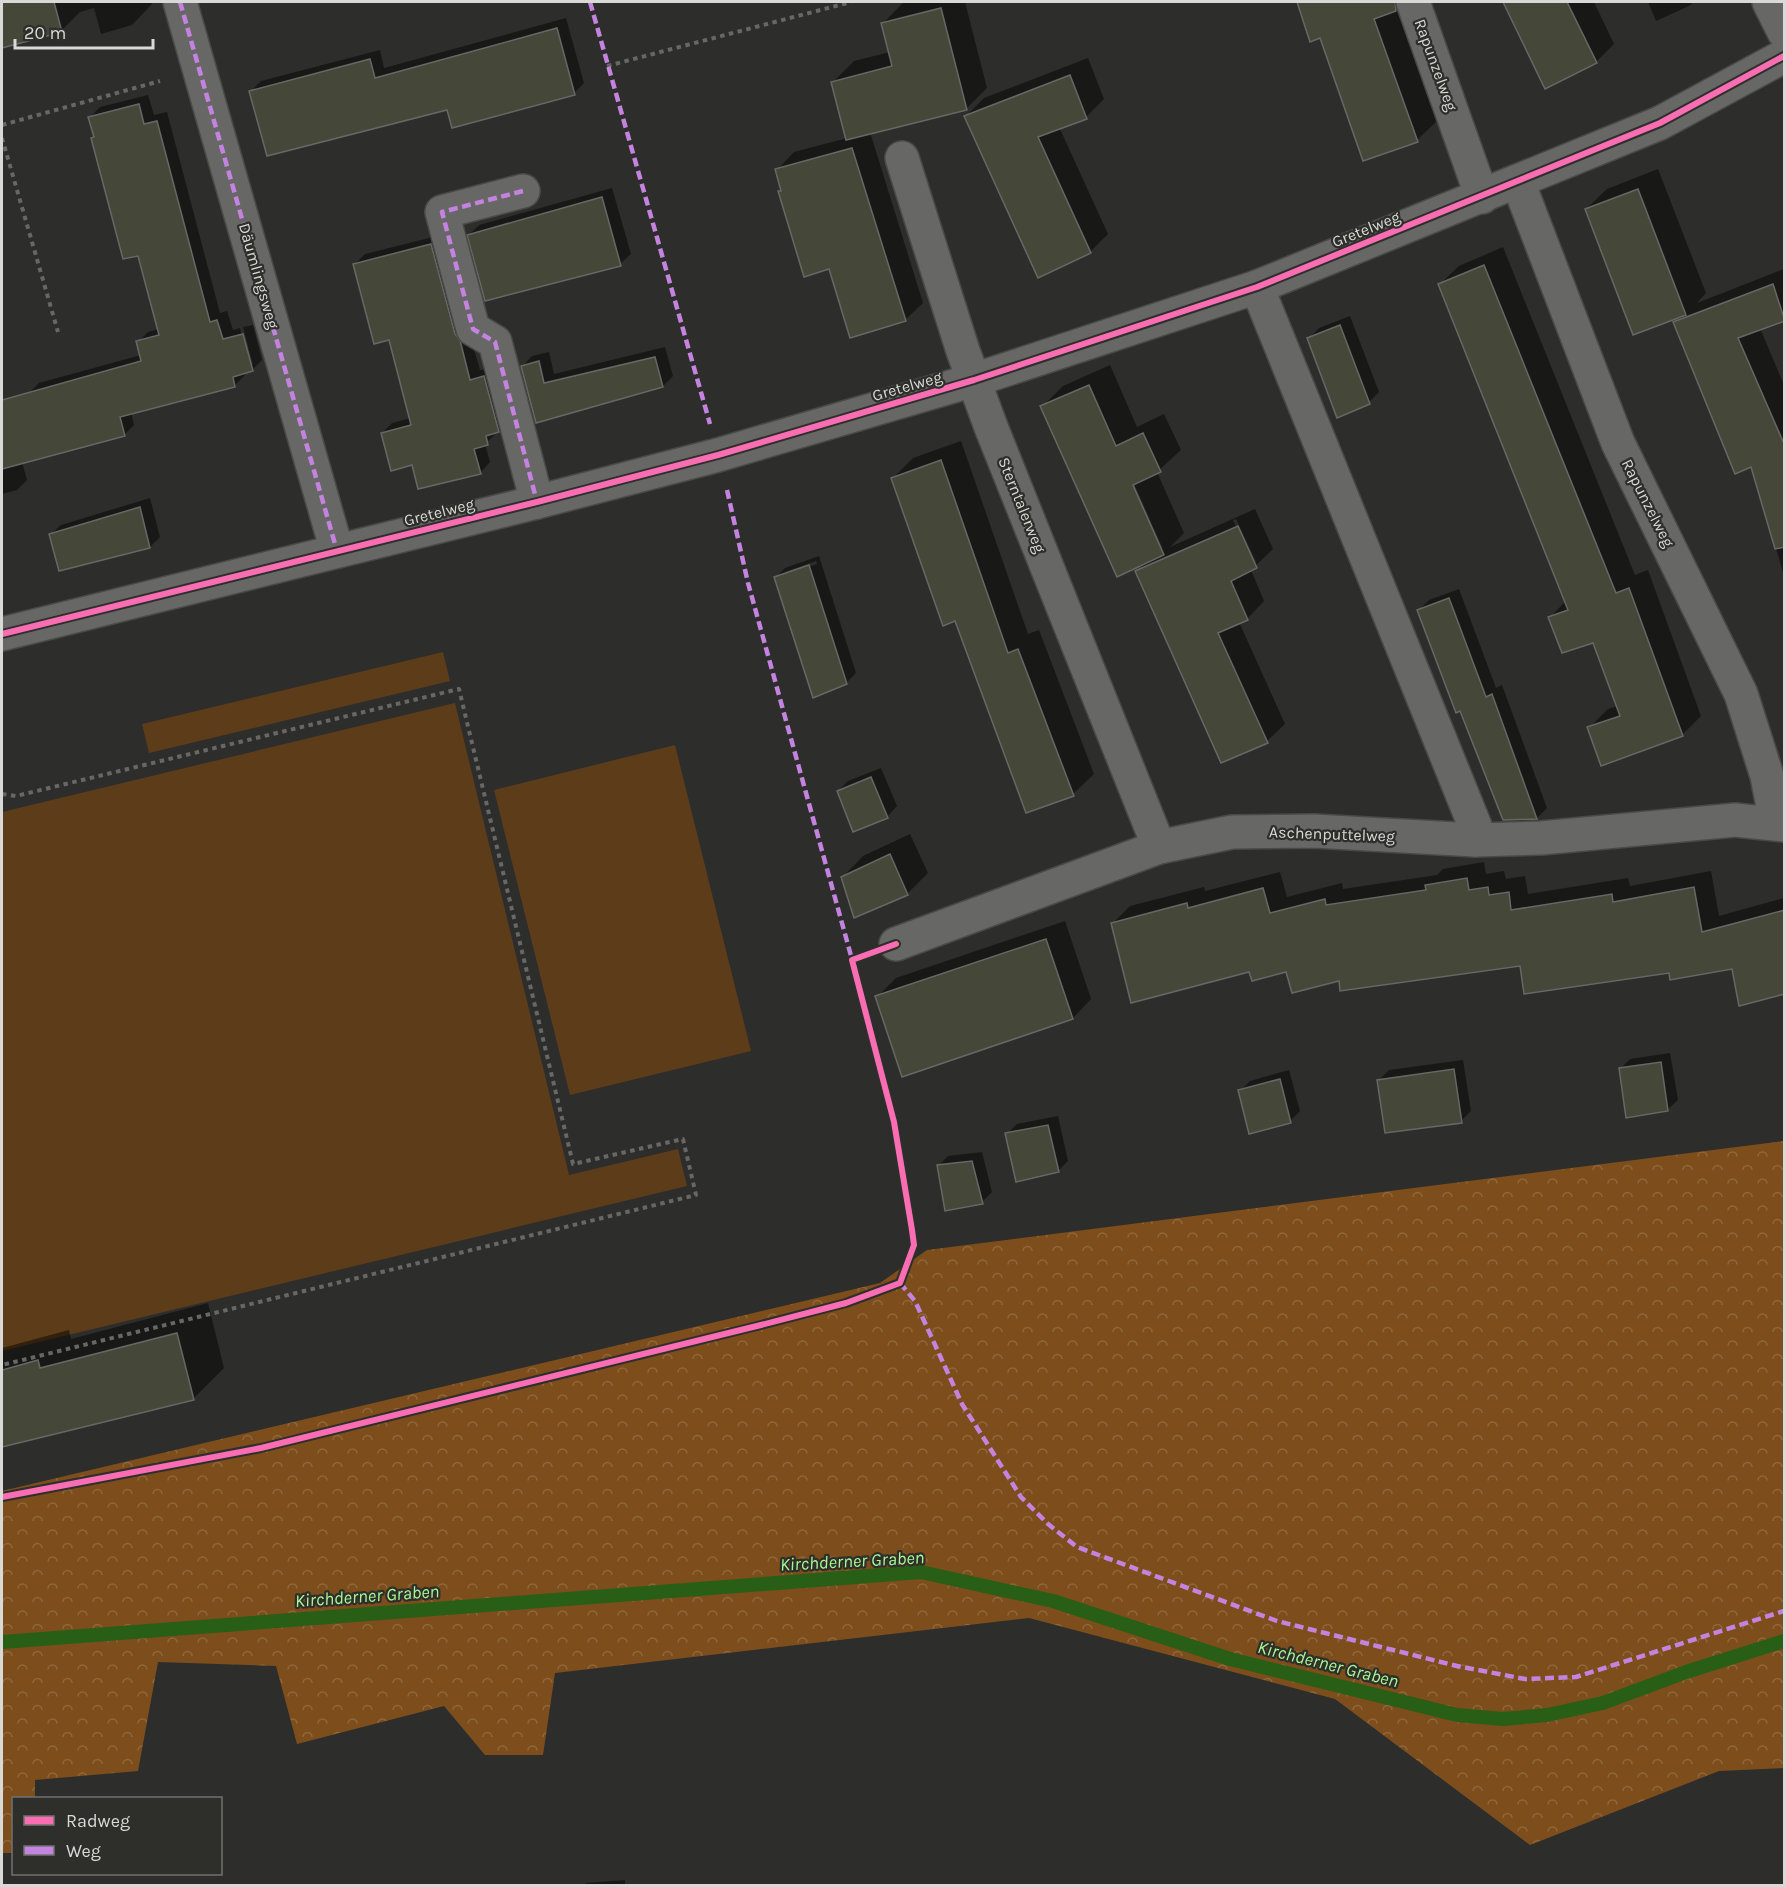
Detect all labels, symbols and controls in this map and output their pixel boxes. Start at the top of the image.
scale bar [15,12,153,50]
street label: Rapunzelweg [1411,16,1461,114]
text: 20 m [24,22,66,44]
street label: Gretelweg [1329,207,1403,251]
street label: Däumlingsweg [235,221,283,331]
street label: Gretelweg [870,367,944,405]
street label: Sterntalerweg [994,454,1050,556]
street label: Rapunzelweg [1618,456,1678,550]
street label: Gretelweg [402,494,476,530]
street label: Aschenputtelweg [1269,822,1395,846]
water label: Kirchderner Graben [779,1546,925,1576]
water label: Kirchderner Graben [294,1580,440,1612]
water label: Kirchderner Graben [1255,1636,1401,1692]
legend [12,1797,222,1875]
text: Radweg [66,1810,130,1832]
text: Weg [66,1840,101,1862]

